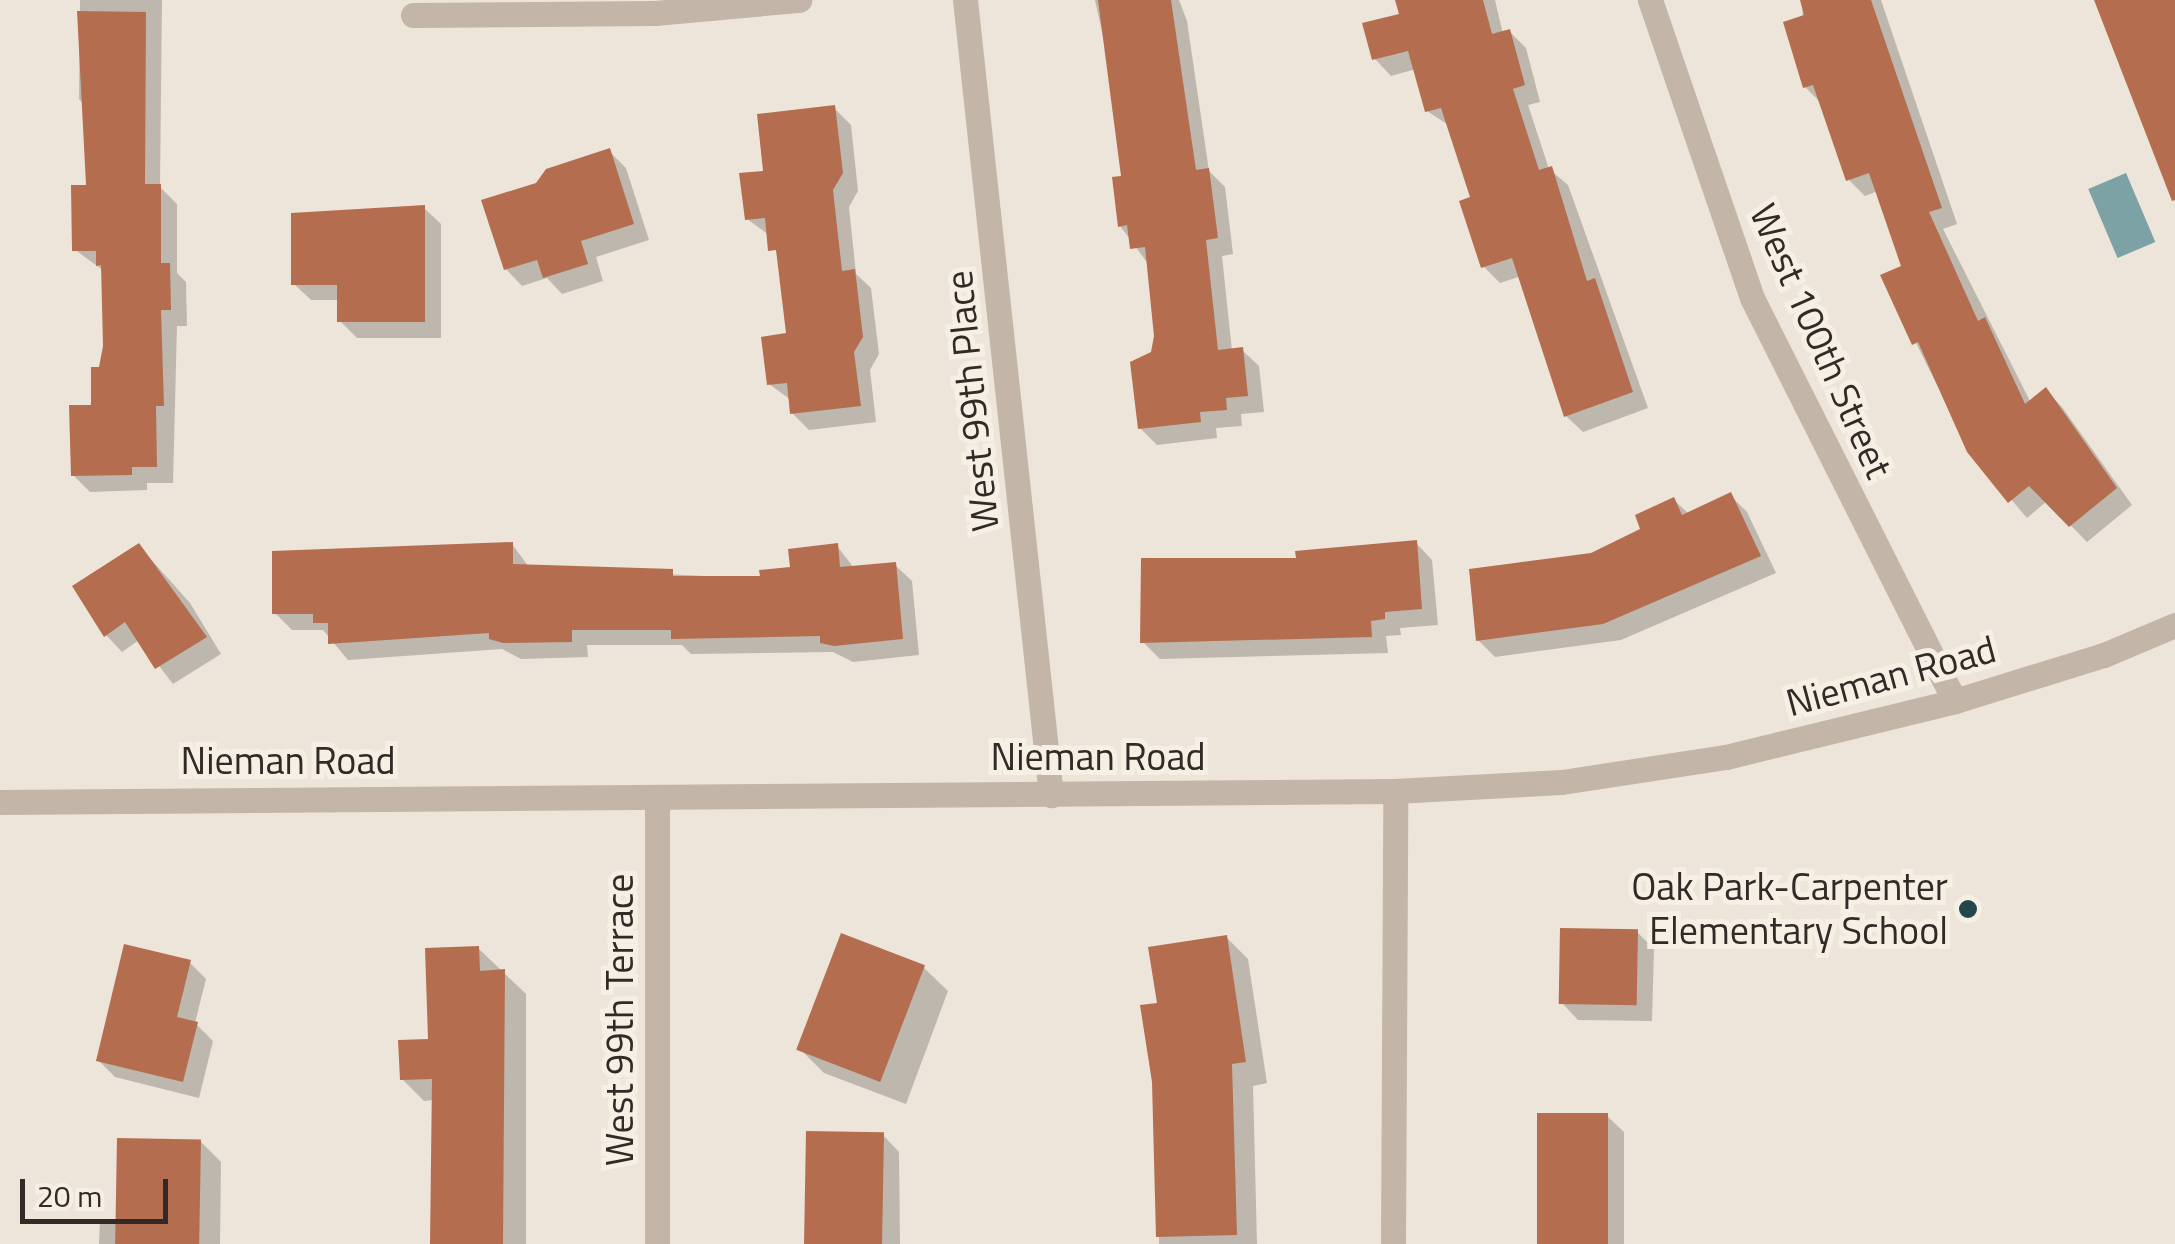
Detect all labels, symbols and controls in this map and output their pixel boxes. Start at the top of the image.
street label: West 100th Street [1740,197,1902,485]
street label: West 99th Place [936,268,1008,534]
street label: Nieman Road [1781,626,2001,726]
street label: Nieman Road [990,734,1206,780]
street label: Nieman Road [180,738,396,784]
place label: Oak Park-Carpenter Elementary School [1631,864,1948,954]
street label: West 99th Terrace [597,874,643,1166]
marker: Oak Park-Carpenter Elementary School [1957,898,1979,920]
scale bar [25,1159,172,1221]
text: 20 m [37,1173,102,1219]

